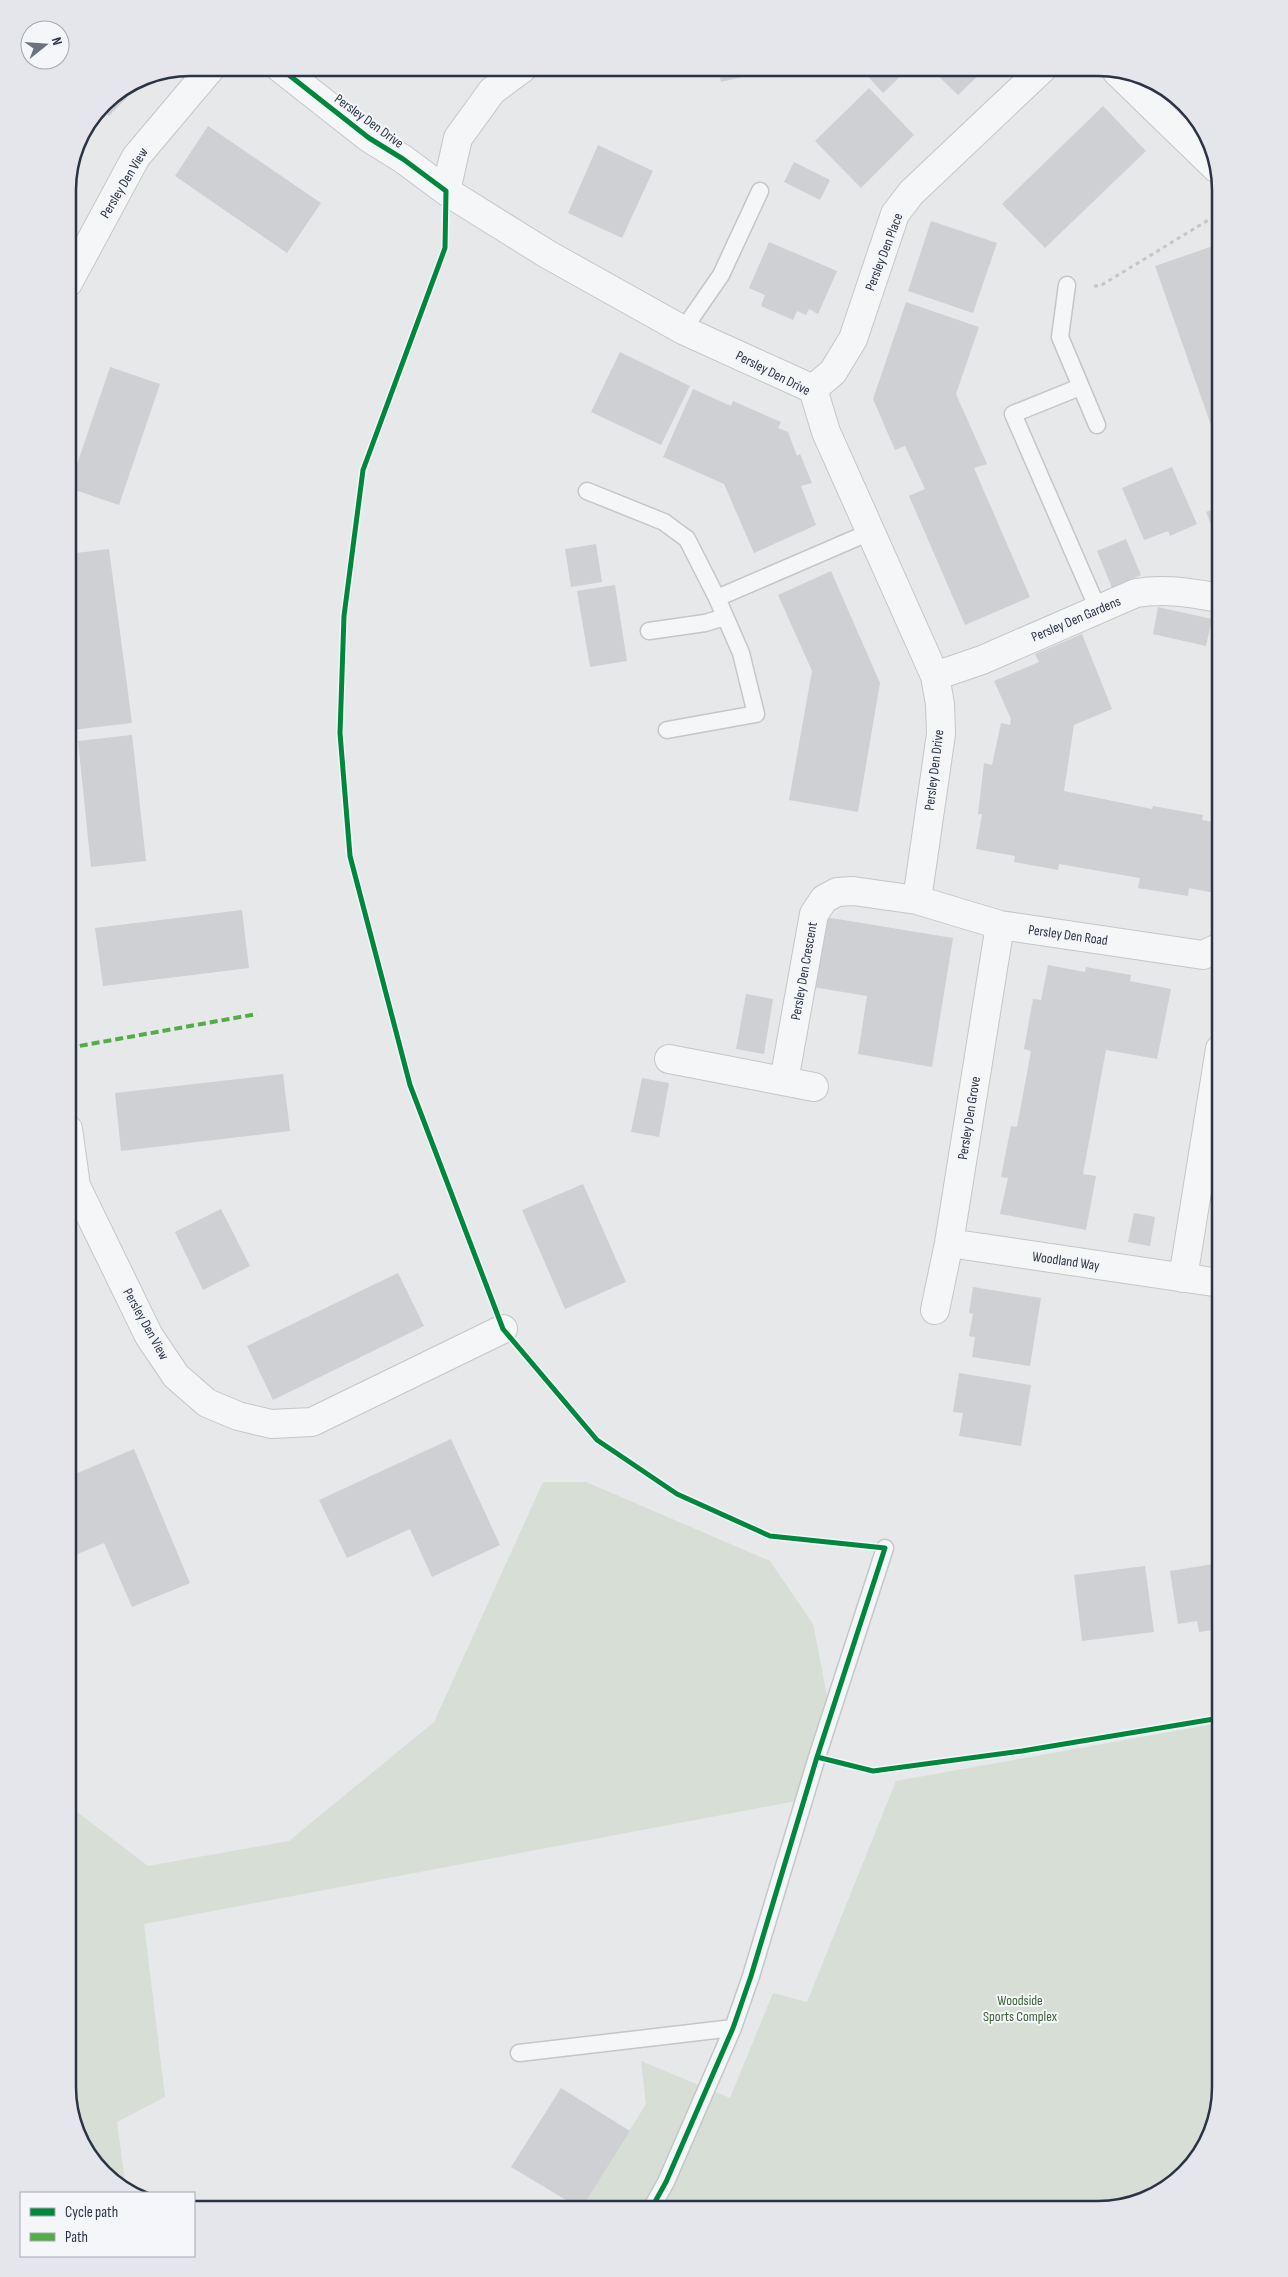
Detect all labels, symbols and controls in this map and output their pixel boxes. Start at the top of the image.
north arrow [20,20,70,70]
text: N [48,35,66,47]
street label: Persley Den Drive [331,90,407,152]
street label: Persley Den View [96,145,152,221]
street label: Persley Den Place [861,211,907,293]
street label: Persley Den Drive [733,347,813,399]
street label: Persley Den Gardens [1029,593,1123,645]
street label: Persley Den Drive [921,729,947,811]
street label: Persley Den Crescent [787,920,821,1022]
street label: Persley Den Road [1027,921,1109,949]
street label: Persley Den Grove [954,1075,984,1161]
street label: Woodland Way [1031,1248,1101,1274]
street label: Persley Den View [119,1285,173,1363]
park label: Woodside Sports Complex [983,1992,1058,2025]
legend [20,2192,195,2257]
text: Cycle path [65,2203,118,2222]
text: Path [65,2228,88,2247]

